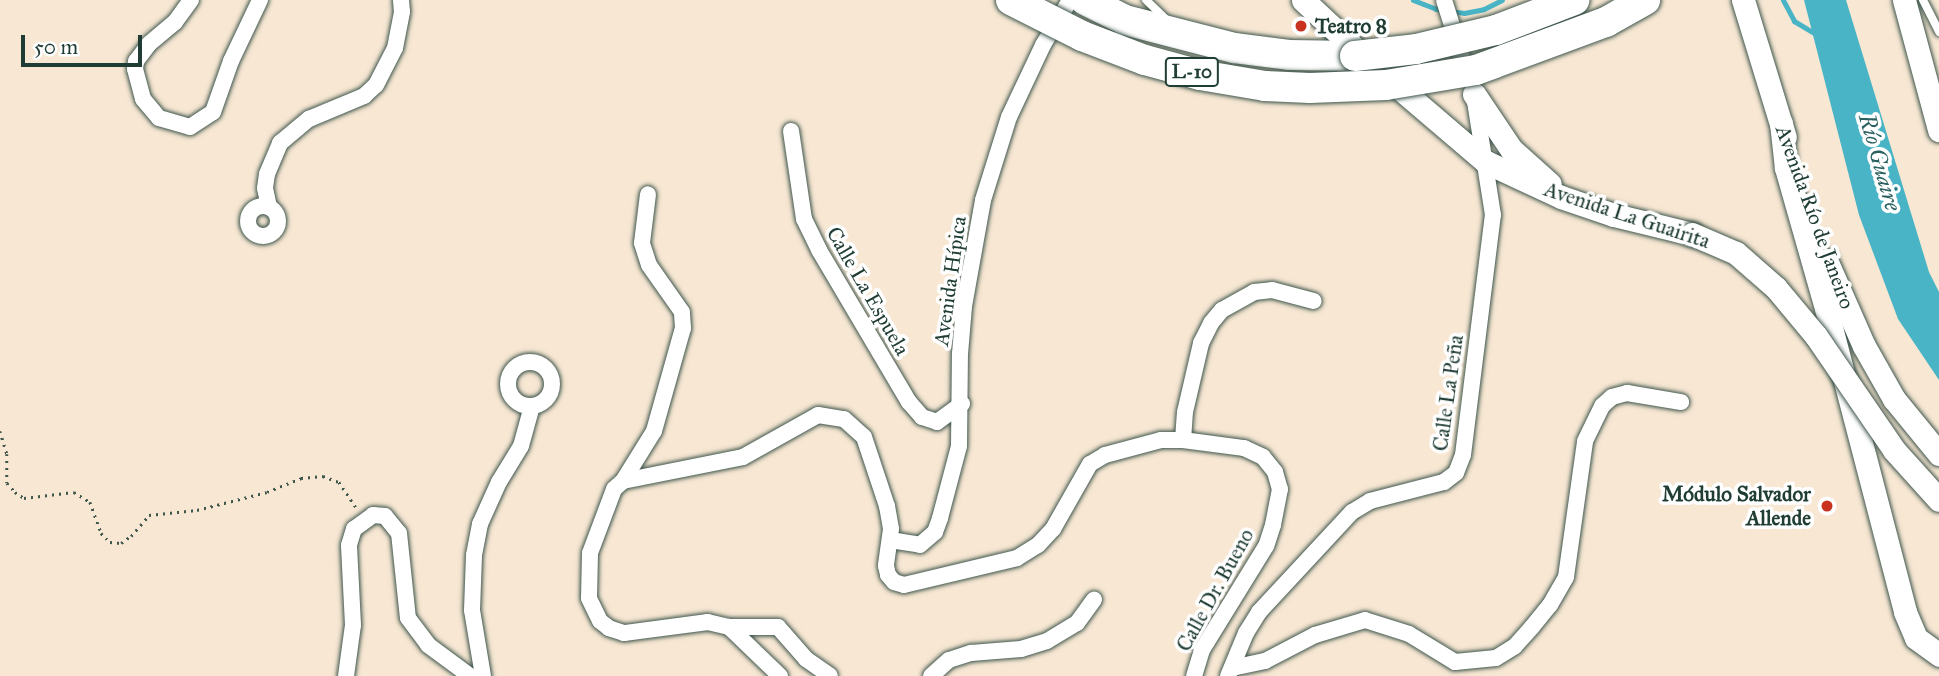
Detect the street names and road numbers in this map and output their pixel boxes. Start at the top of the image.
road number: L-10 [1164,57,1220,88]
street label: Avenida Río de Janeiro [1770,122,1860,312]
street label: Avenida La Guairita [1541,176,1713,254]
street label: Avenida Hípica [928,215,972,347]
street label: Calle La Espuela [821,222,915,360]
street label: Calle La Peña [1427,333,1469,453]
street label: Calle Dr. Bueno [1171,524,1259,656]

